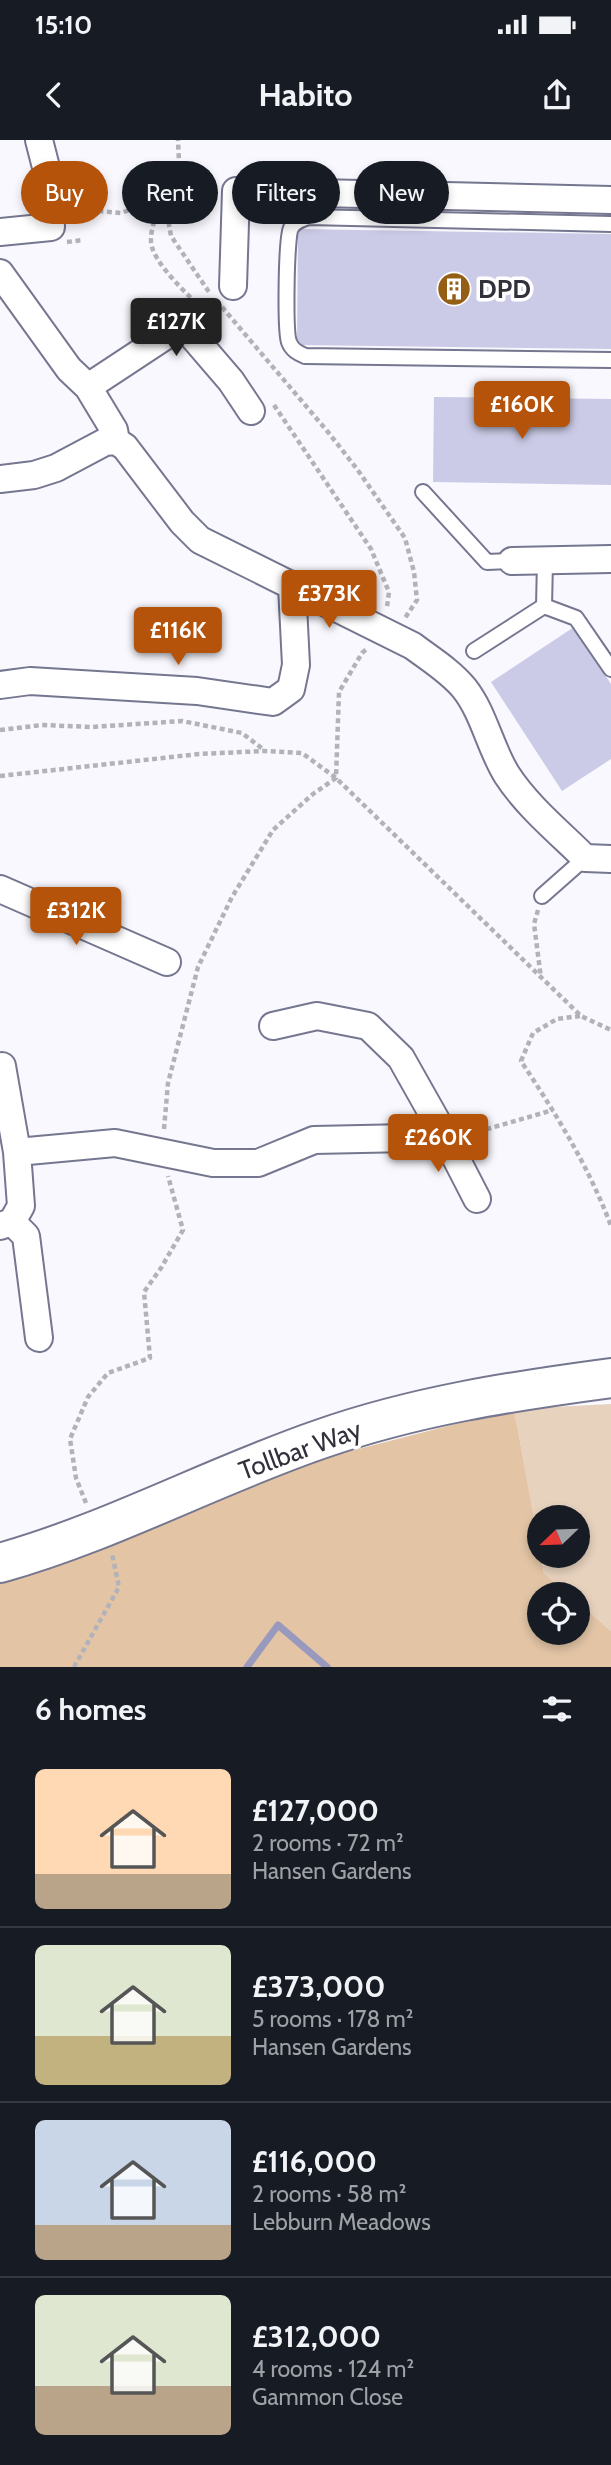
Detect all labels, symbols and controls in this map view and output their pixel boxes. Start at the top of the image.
text: 15:10 [35,9,92,41]
text: Habito [258,75,353,114]
icon: back [35,76,73,114]
icon: share [538,76,576,114]
chip: Buy [21,161,108,224]
chip: Rent [122,161,218,224]
chip: Filters [232,161,340,224]
chip: New [354,161,449,224]
building icon: DPD [435,270,473,308]
place label: DPD [478,273,531,305]
pin: £127K [127,298,225,358]
text: £127K [147,307,205,335]
pin: £160K [473,382,571,441]
text: £160K [490,390,554,418]
pin: £373K [280,570,378,630]
text: £373K [298,579,360,607]
pin: £116K [129,608,227,667]
text: £116K [150,616,206,644]
pin: £312K [27,888,125,947]
text: £312K [46,896,106,924]
pin: £260K [389,1114,487,1174]
text: £260K [404,1123,472,1151]
street label: Tollbar Way [234,1413,366,1487]
north arrow [527,1505,590,1568]
map controls [527,1505,590,1645]
button: locate [527,1582,590,1645]
icon: filters [538,1690,576,1728]
text: 6 homes [35,1691,146,1728]
text: £127,000 [252,1792,379,1829]
icon: home [91,1797,175,1881]
text: 2 rooms · 72 m² [252,1829,404,1857]
text: Hansen Gardens [252,1857,412,1885]
text: £373,000 [252,1968,385,2005]
icon: home [91,1973,175,2057]
text: 5 rooms · 178 m² [252,2005,413,2033]
text: Hansen Gardens [252,2033,412,2061]
text: £116,000 [252,2143,377,2180]
icon: home [91,2148,175,2232]
text: 2 rooms · 58 m² [252,2180,406,2208]
text: Lebburn Meadows [252,2208,431,2236]
text: £312,000 [252,2318,381,2355]
icon: home [91,2323,175,2407]
text: 4 rooms · 124 m² [252,2355,414,2383]
text: Gammon Close [252,2383,403,2411]

